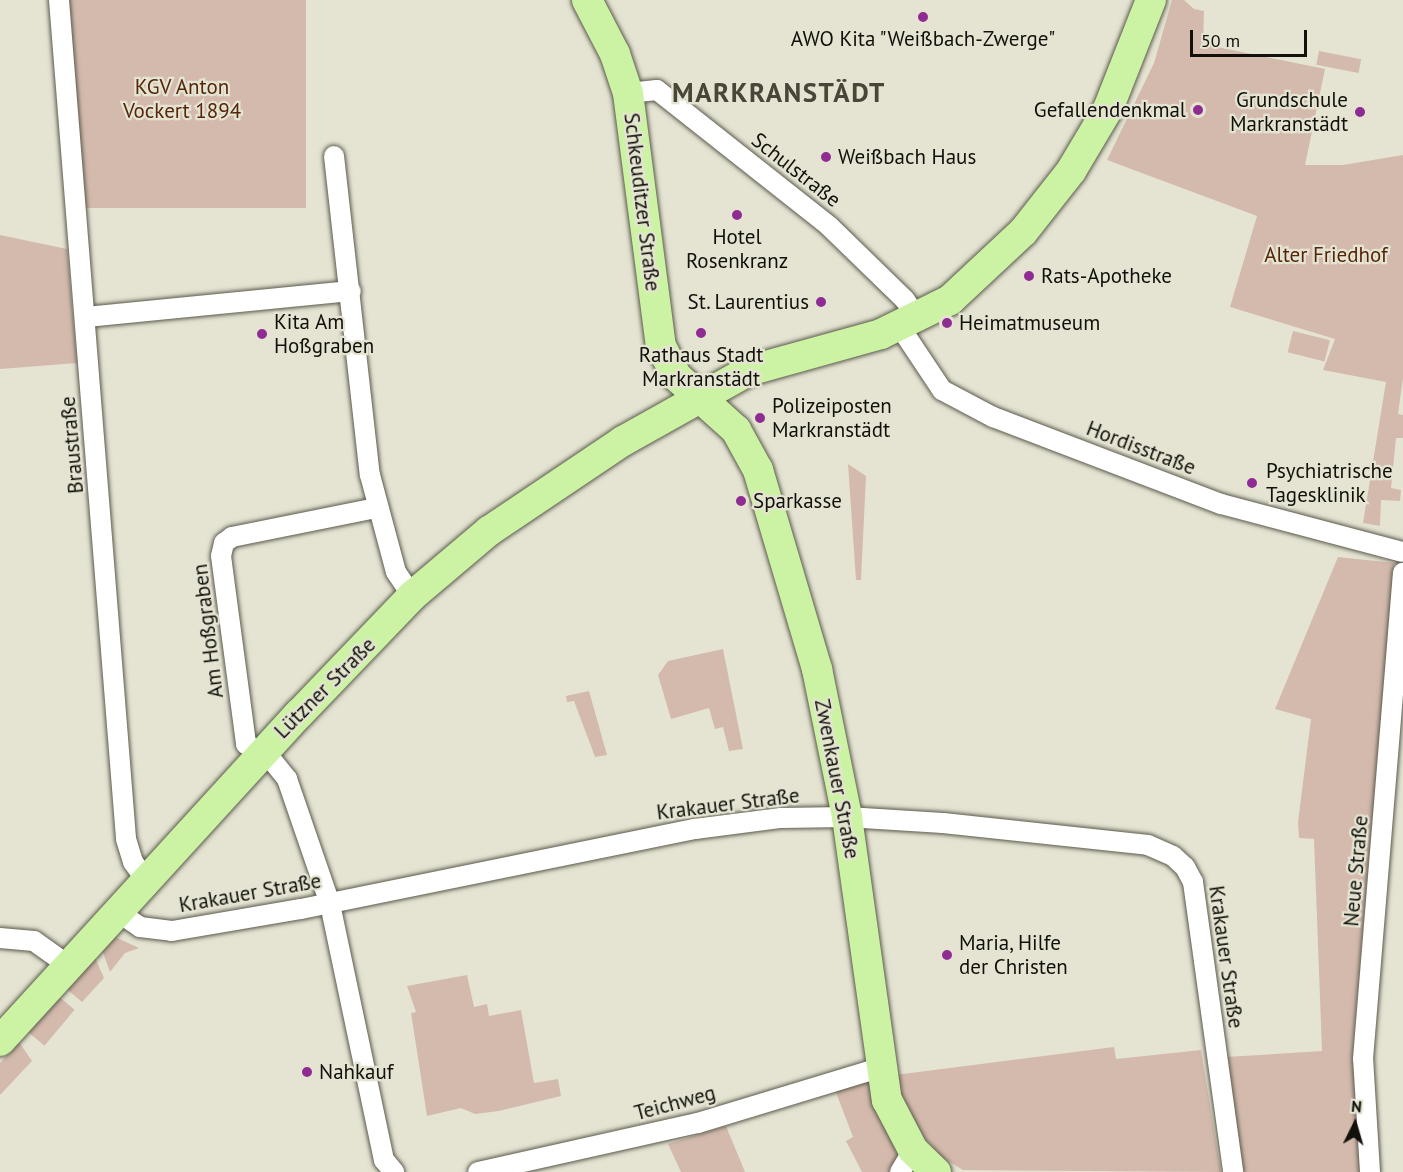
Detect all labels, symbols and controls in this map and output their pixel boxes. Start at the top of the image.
marker: AWO Kita "Weißbach-Zwerge" [916,10,930,24]
scale bar [1193,18,1310,56]
place label: AWO Kita "Weißbach-Zwerge" [790,26,1056,52]
text: 50 m [1201,29,1240,52]
park label: KGV Anton Vockert 1894 [123,74,241,124]
district label: MARKRANSTÄDT [672,77,886,109]
place label: Grundschule Markranstädt [1230,87,1348,137]
place label: Gefallendenkmal [1034,97,1186,123]
marker: Gefallendenkmal [1191,103,1205,117]
marker: Grundschule Markranstädt [1353,105,1367,119]
street label: Schkeuditzer Straße [619,111,665,293]
street label: Schulstraße [746,127,846,213]
place label: Weißbach Haus [838,144,976,170]
marker: Weißbach Haus [819,150,833,164]
marker: Hotel Rosenkranz [730,208,744,222]
place label: Hotel Rosenkranz [686,224,788,274]
park label: Alter Friedhof [1264,242,1388,268]
place label: Rats-Apotheke [1041,263,1172,289]
marker: Rats-Apotheke [1022,269,1036,283]
place label: St. Laurentius [686,289,809,315]
marker: St. Laurentius [814,295,828,309]
place label: Kita Am Hoßgraben [274,309,374,359]
place label: Heimatmuseum [959,310,1100,336]
marker: Heimatmuseum [940,316,954,330]
marker: Rathaus Stadt Markranstädt [694,326,708,340]
marker: Kita Am Hoßgraben [255,327,269,341]
place label: Rathaus Stadt Markranstädt [639,342,763,392]
place label: Polizeiposten Markranstädt [772,393,892,443]
street label: Braustraße [55,395,89,495]
marker: Polizeiposten Markranstädt [753,411,767,425]
street label: Hordisstraße [1083,416,1199,480]
place label: Psychiatrische Tagesklinik [1266,458,1393,508]
marker: Psychiatrische Tagesklinik [1243,474,1261,492]
place label: Sparkasse [753,488,842,514]
marker: Sparkasse [734,494,748,508]
street label: Am Hoßgraben [187,562,229,700]
street label: Lützner Straße [269,632,381,744]
street label: Zwenkauer Straße [809,697,865,861]
street label: Krakauer Straße [655,783,801,825]
street label: Neue Straße [1339,814,1373,928]
street label: Krakauer Straße [177,868,323,918]
street label: Krakauer Straße [1204,884,1248,1030]
place label: Maria, Hilfe der Christen [959,930,1068,980]
marker: Maria, Hilfe der Christen [940,948,954,962]
place label: Nahkauf [319,1059,394,1085]
marker: Nahkauf [300,1065,314,1079]
street label: Teichweg [632,1080,718,1126]
north arrow [1325,1094,1385,1154]
text: N [1350,1096,1363,1116]

